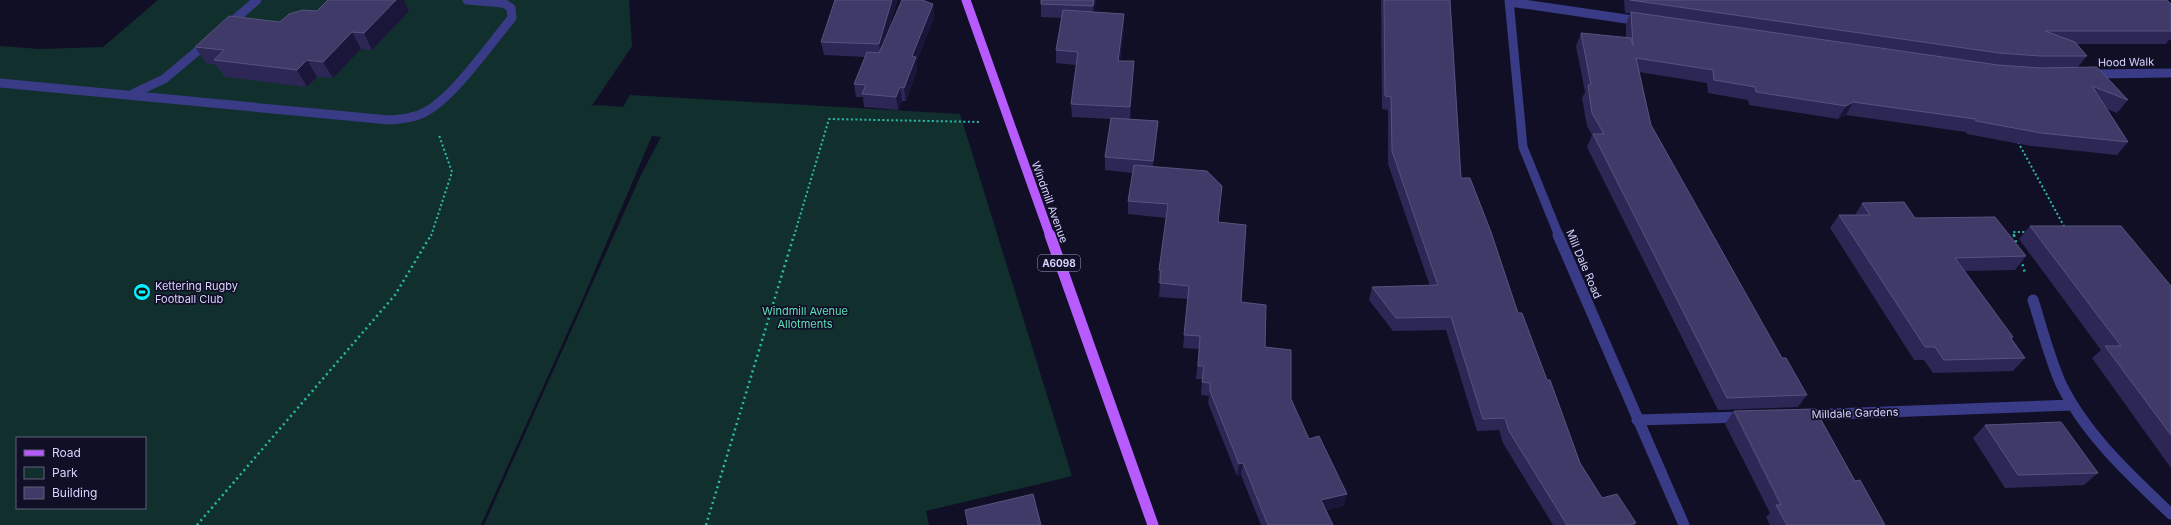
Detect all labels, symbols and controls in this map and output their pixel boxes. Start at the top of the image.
street label: Hood Walk [2098,55,2154,69]
street label: Windmill Avenue [1029,159,1071,245]
street label: Mill Dale Road [1563,227,1605,301]
road number: A6098 [1038,255,1080,271]
place label: Kettering Rugby Football Club [155,279,238,306]
sports icon: Kettering Rugby Football Club [132,282,152,302]
park label: Windmill Avenue Allotments [762,304,848,331]
street label: Milldale Gardens [1811,404,1899,422]
legend [16,437,146,509]
text: Road [52,445,81,460]
text: Park [52,465,78,480]
text: Building [52,485,97,500]

